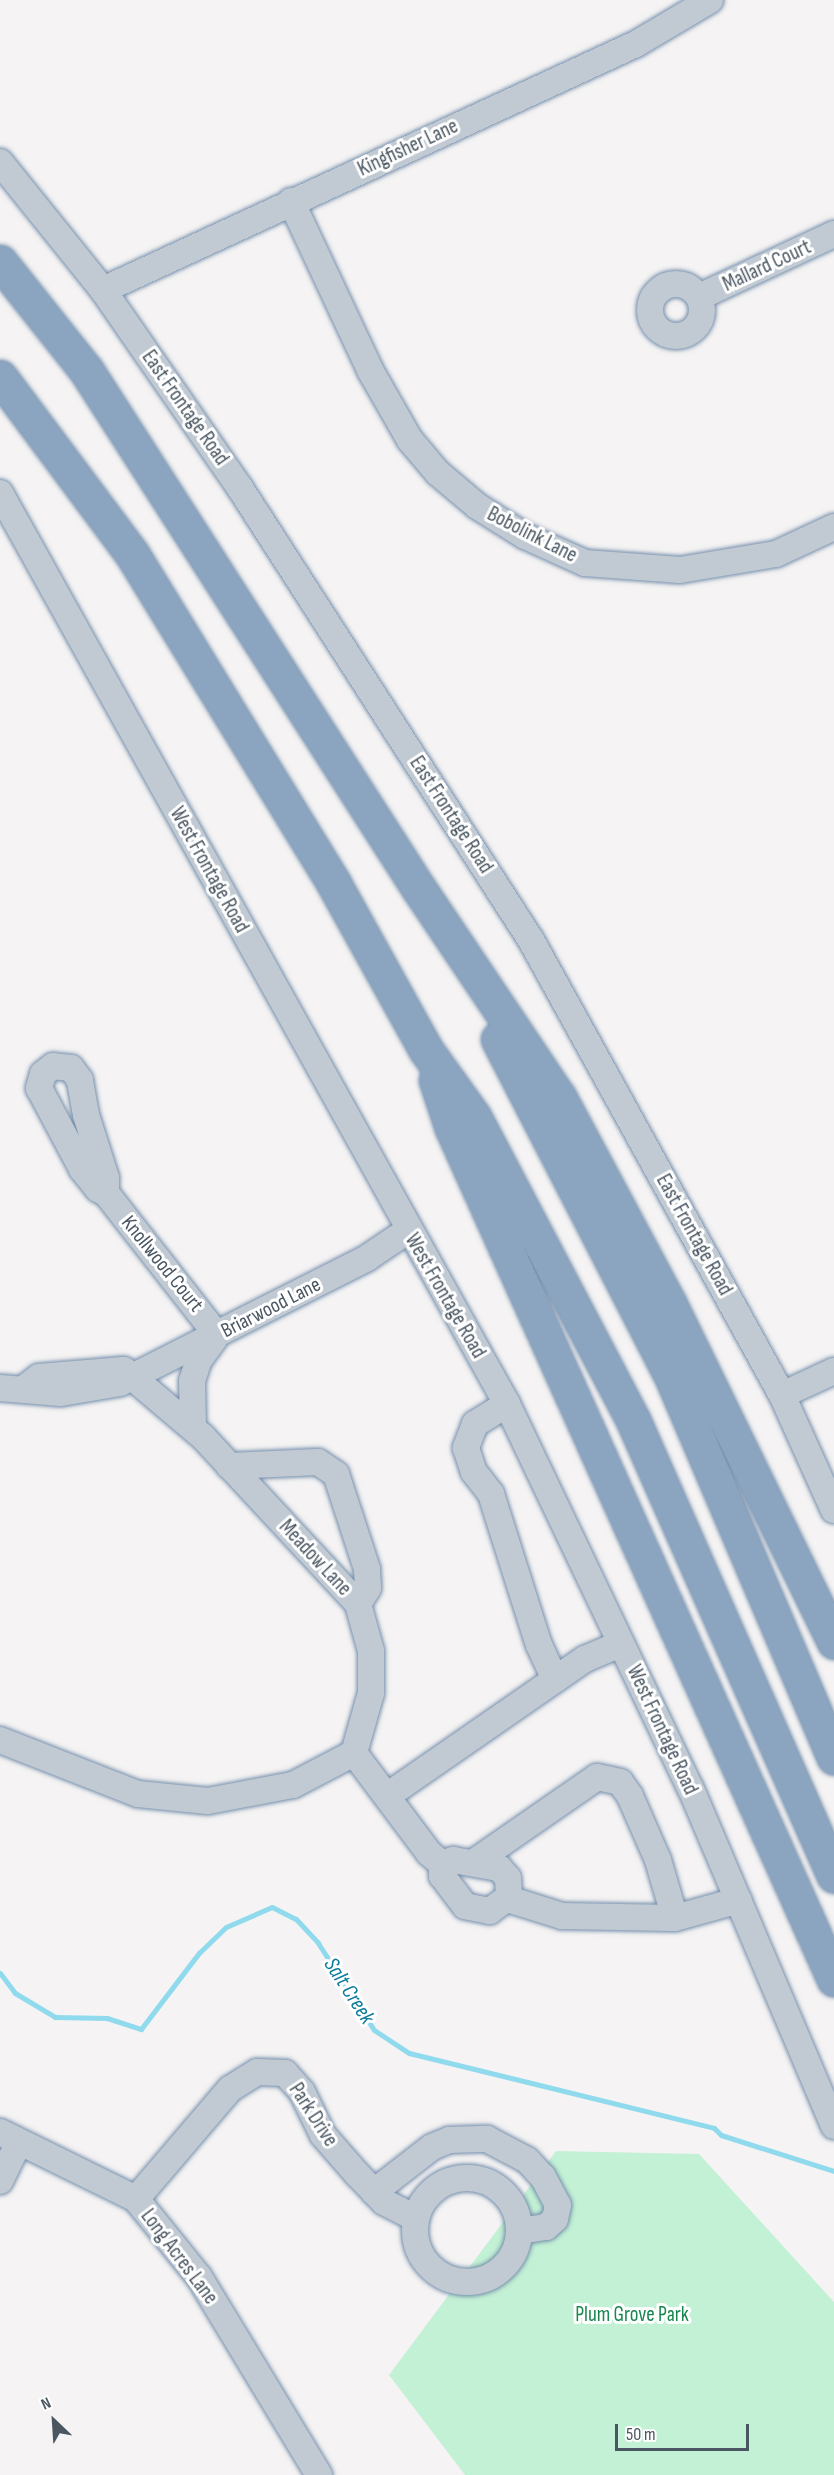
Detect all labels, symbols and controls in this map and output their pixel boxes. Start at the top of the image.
street label: Kingfisher Lane [354,114,462,182]
street label: Mallard Court [719,235,815,297]
street label: East Frontage Road [136,346,234,470]
street label: Bobolink Lane [483,502,581,568]
street label: East Frontage Road [404,752,498,878]
street label: West Frontage Road [164,803,254,937]
street label: East Frontage Road [650,1170,738,1300]
street label: Knollwood Court [116,1211,208,1317]
street label: West Frontage Road [399,1229,491,1363]
street label: Briarwood Lane [217,1272,325,1344]
street label: Meadow Lane [273,1515,357,1601]
street label: West Frontage Road [621,1661,703,1799]
water label: Salt Creek [318,1953,380,2029]
street label: Park Drive [283,2078,343,2152]
street label: Long Acres Lane [135,2204,223,2310]
park label: Plum Grove Park [575,2302,689,2328]
north arrow [24,2391,84,2451]
text: N [38,2394,54,2415]
scale bar [618,2412,752,2450]
text: 50 m [626,2424,656,2445]

